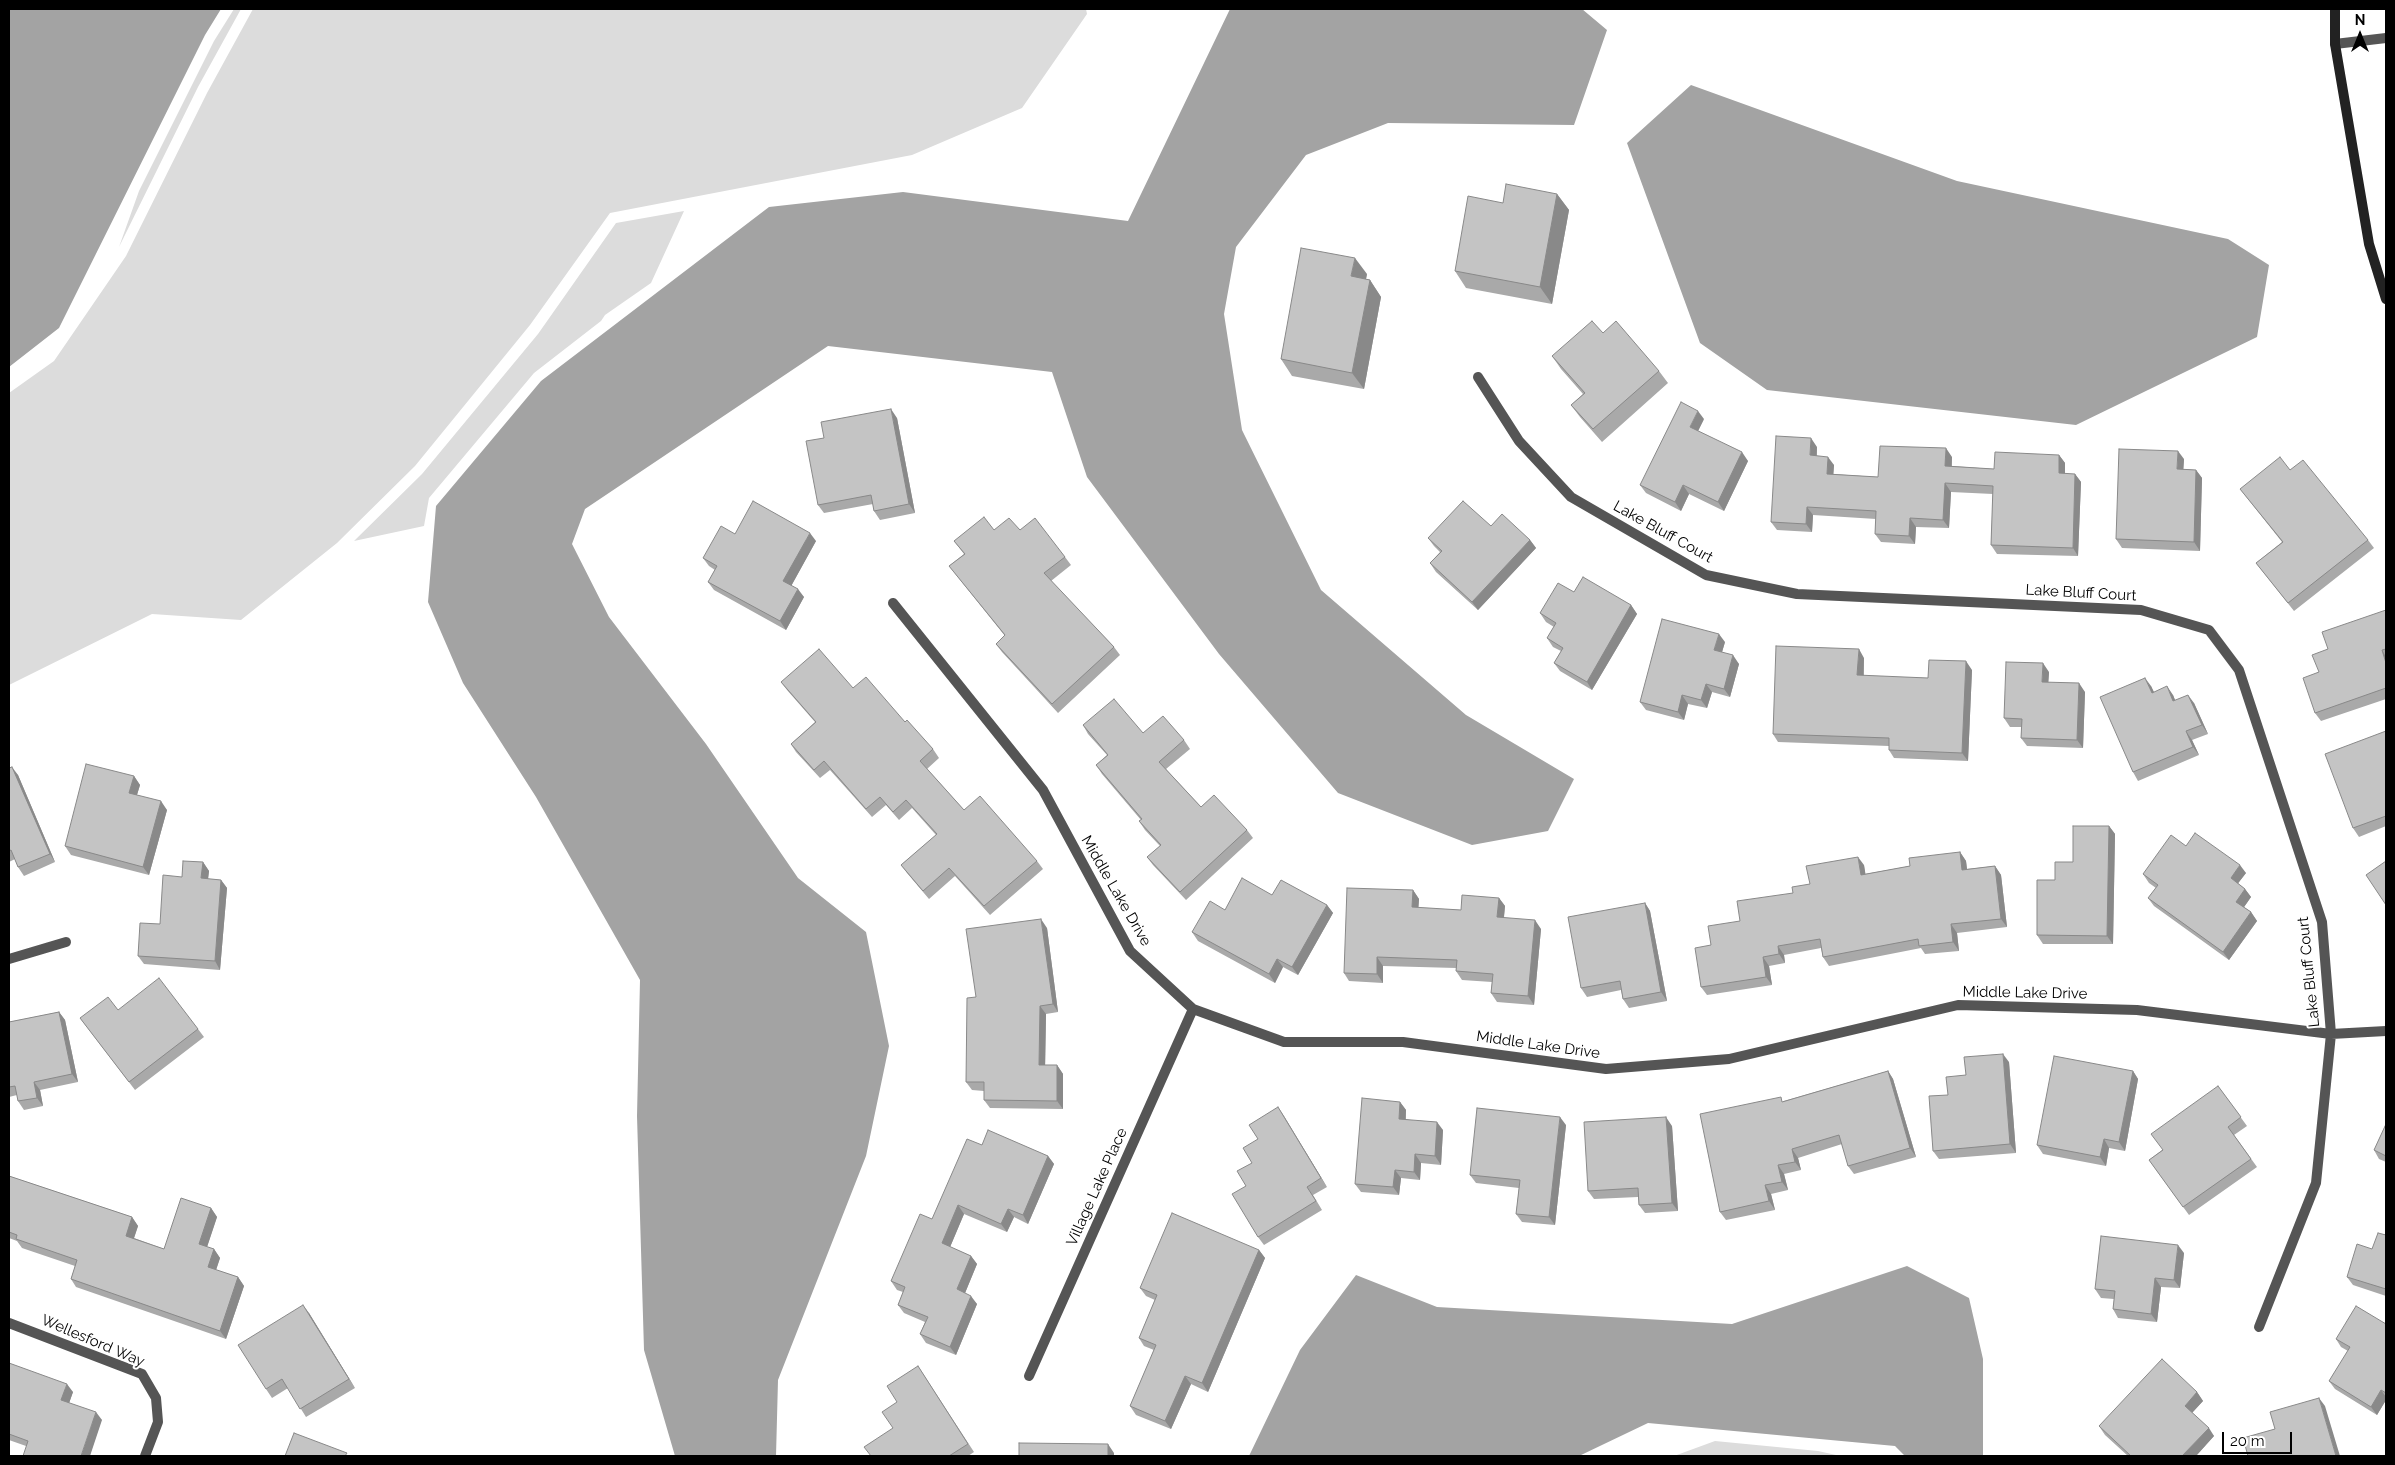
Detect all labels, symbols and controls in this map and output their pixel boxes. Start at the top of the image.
north arrow [2335,10,2385,60]
text: N [2355,12,2365,28]
street label: Lake Bluff Court [1610,497,1716,567]
street label: Lake Bluff Court [2025,581,2137,605]
street label: Middle Lake Drive [1077,833,1155,949]
street label: Lake Bluff Court [2294,916,2324,1028]
street label: Middle Lake Drive [1963,983,2087,1003]
street label: Middle Lake Drive [1475,1027,1601,1063]
street label: Village Lake Place [1063,1125,1131,1249]
street label: Wellesford Way [39,1311,147,1371]
scale bar [2225,1422,2295,1454]
text: 20 m [2230,1432,2265,1450]

